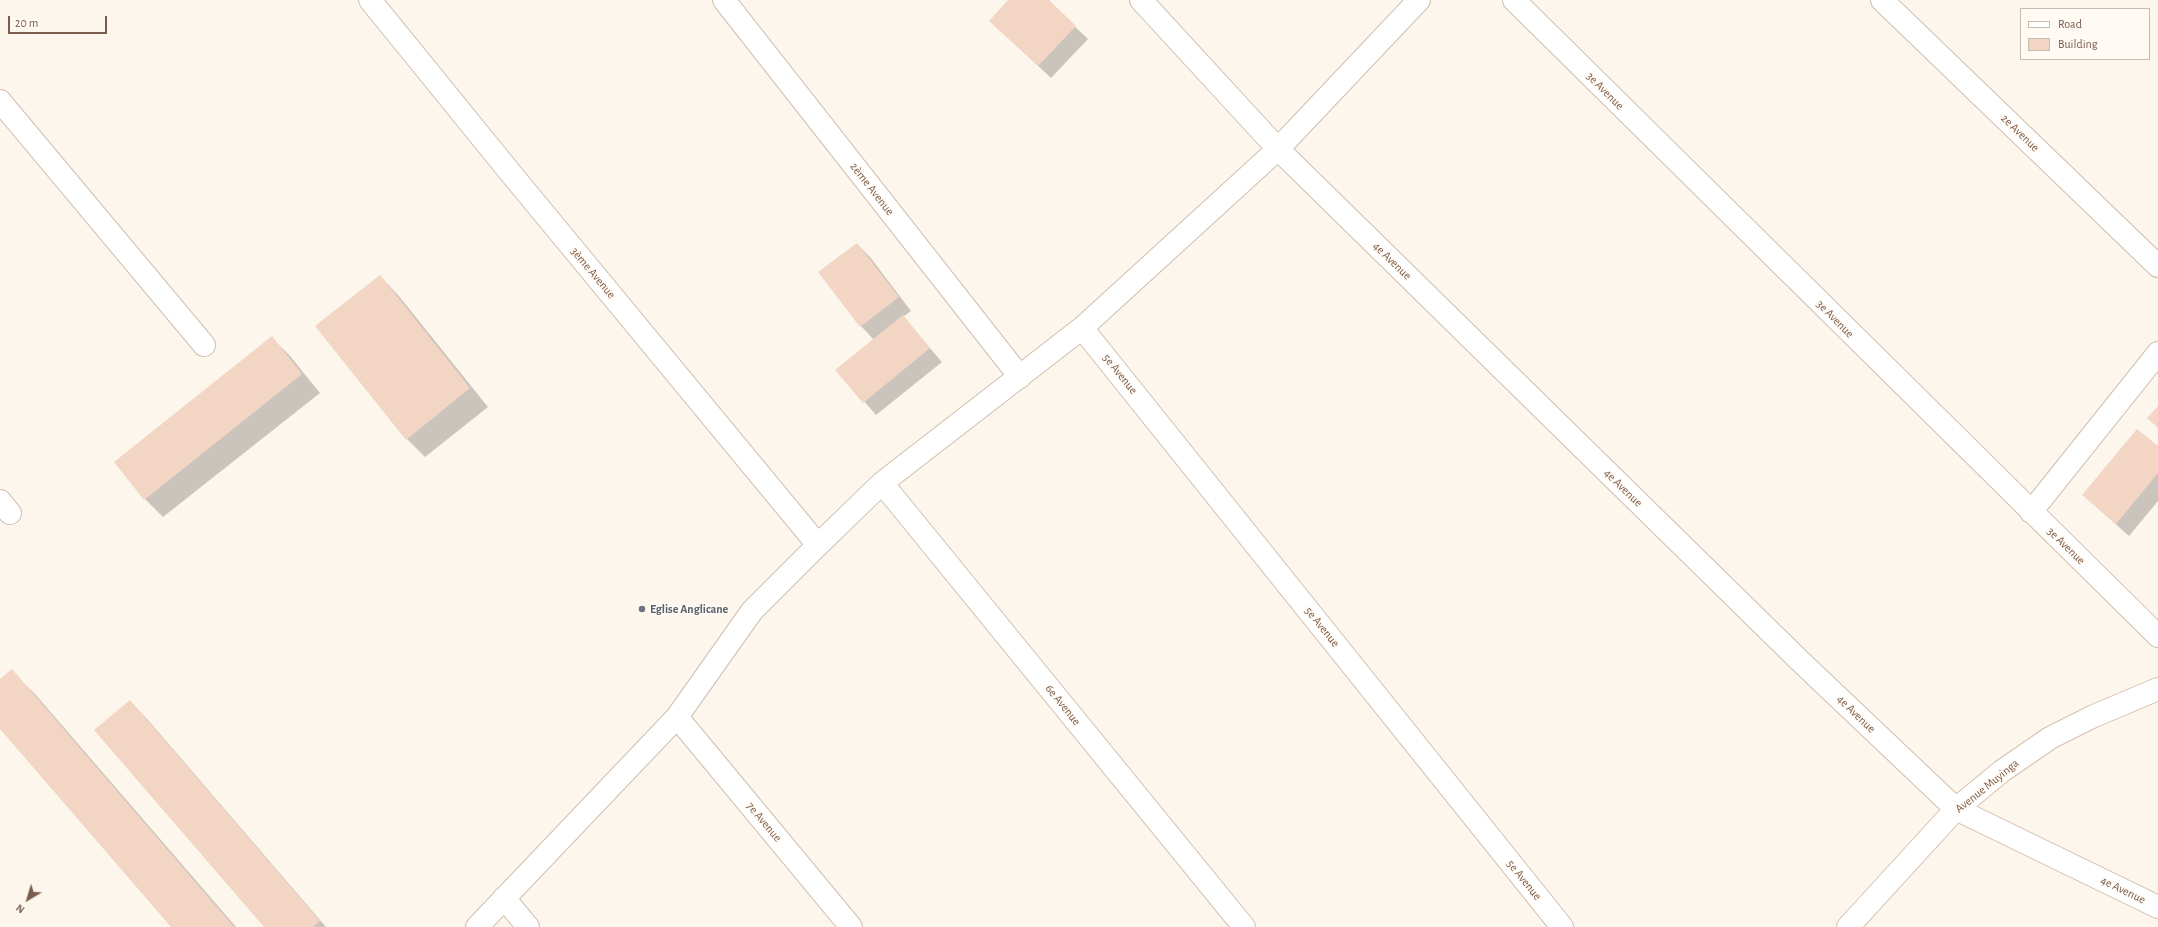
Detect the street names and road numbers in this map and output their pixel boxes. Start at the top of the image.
street label: 3e Avenue [1583,69,1627,113]
street label: 2e Avenue [1998,111,2042,155]
street label: 2ème Avenue [847,160,897,218]
street label: 4e Avenue [1370,239,1414,283]
street label: 3ème Avenue [567,244,619,302]
street label: 3e Avenue [1813,297,1857,341]
street label: 5e Avenue [1099,351,1141,397]
street label: 4e Avenue [1601,466,1645,510]
street label: 3e Avenue [2044,524,2088,568]
street label: 5e Avenue [1301,604,1343,650]
street label: 6e Avenue [1042,682,1084,728]
street label: 4e Avenue [1834,692,1878,736]
street label: Avenue Muyinga [1952,756,2022,816]
street label: 7e Avenue [743,799,785,845]
street label: 5e Avenue [1503,857,1545,903]
street label: 4e Avenue [2098,873,2148,907]

